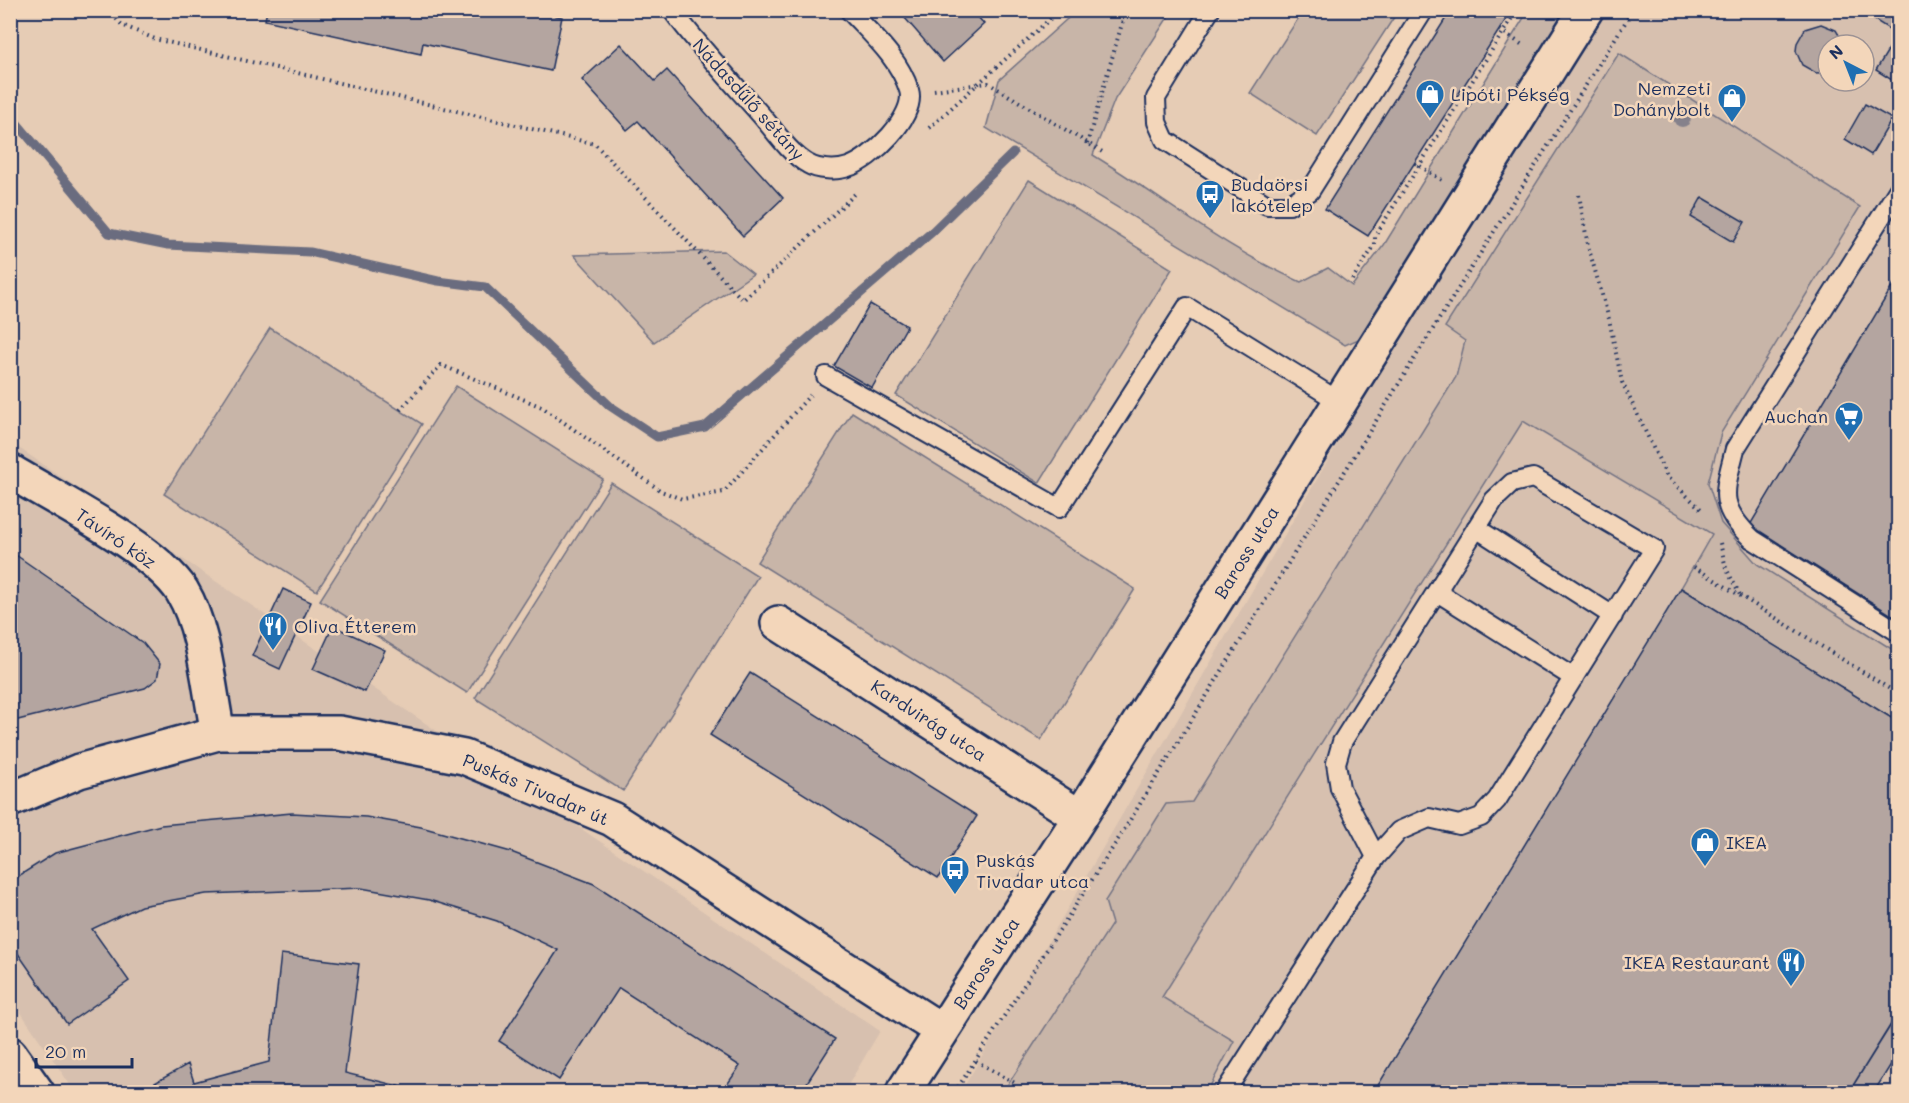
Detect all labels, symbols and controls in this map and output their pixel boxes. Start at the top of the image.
street label: Nádasdűlő sétány [688,33,810,165]
north arrow [1816,33,1876,93]
text: N [1824,40,1847,63]
place label: Nemzeti Dohánybolt [1613,76,1711,121]
shop icon: Lipóti Pékség [1414,78,1446,120]
place label: Lipóti Pékség [1451,82,1569,106]
shop icon: Nemzeti Dohánybolt [1716,82,1748,124]
place label: Budaörsi lakótelep [1231,172,1313,217]
bus stop icon: Budaörsi lakótelep [1194,178,1226,220]
supermarket icon: Auchan [1833,400,1865,442]
place label: Auchan [1764,404,1828,428]
street label: Baross utca [1208,501,1284,603]
street label: Távíró köz [71,502,161,574]
restaurant icon: Oliva Étterem [257,610,289,652]
place label: Oliva Étterem [294,614,417,638]
street label: Kardvirág utca [866,674,992,766]
street label: Puskás Tivadar út [459,747,613,831]
shop icon: IKEA [1689,826,1721,868]
place label: IKEA [1726,830,1768,854]
place label: Puskás Tivadar utca [976,848,1089,893]
bus stop icon: Puskás Tivadar utca [939,854,971,896]
street label: Baross utca [947,912,1025,1014]
restaurant icon: IKEA Restaurant [1775,946,1807,988]
place label: IKEA Restaurant [1624,950,1770,974]
scale bar [36,1031,132,1069]
text: 20 m [45,1039,86,1063]

